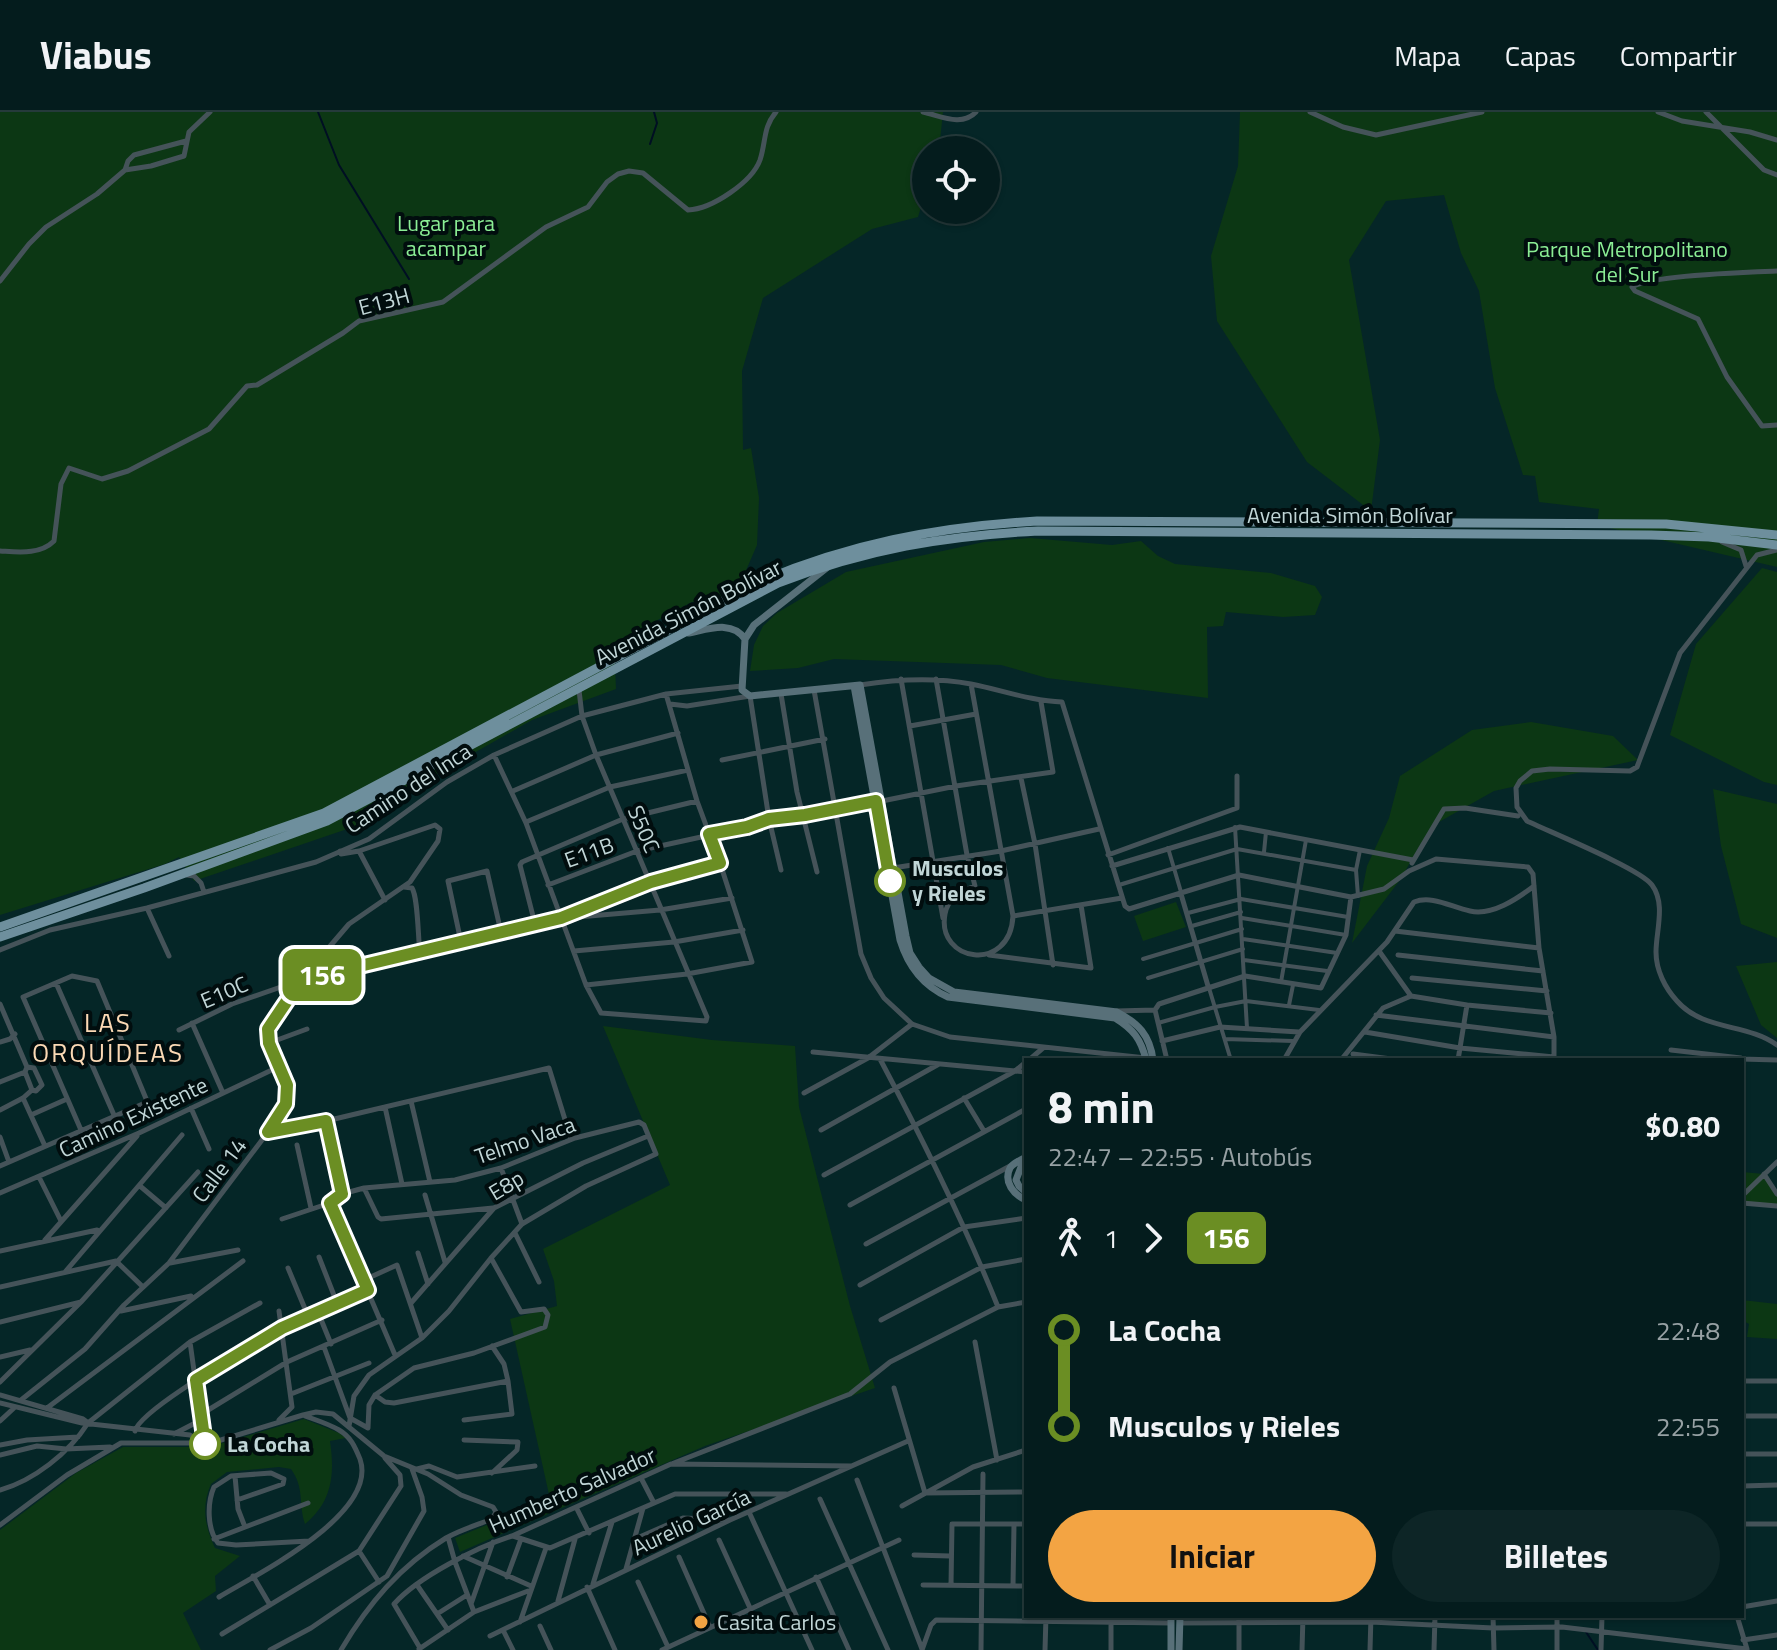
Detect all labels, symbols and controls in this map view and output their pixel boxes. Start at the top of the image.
text: Viabus [40,26,152,84]
text: Mapa [1394,34,1461,77]
text: Capas [1505,34,1576,77]
text: Compartir [1620,34,1737,77]
map controls [912,136,1000,224]
button: locate [912,136,1000,224]
park label: Lugar para acampar [397,206,495,265]
park label: Parque Metropolitano del Sur [1526,232,1728,291]
street label: E13H [355,278,413,324]
street label: Avenida Simón Bolívar [1247,498,1453,532]
street label: Avenida Simón Bolívar [589,550,788,674]
street label: Camino del Inca [338,734,478,842]
street label: S50C [619,800,669,858]
street label: E11B [560,827,618,877]
place label: Musculos y Rieles [912,851,1003,910]
marker: Musculos y Rieles [875,866,905,896]
line badge: 156 [276,949,368,1001]
text: 156 [298,953,346,996]
street label: E10C [195,967,253,1017]
district label: LAS ORQUÍDEAS [32,1003,184,1072]
street label: Camino Existente [53,1068,213,1166]
text: 8 min [1048,1073,1155,1140]
text: $0.80 [1645,1103,1720,1149]
street label: Telmo Vaca [470,1107,580,1173]
street label: Calle 14 [183,1130,255,1210]
text: 22:47 – 22:55 · Autobús [1048,1137,1312,1176]
street label: E8p [482,1161,530,1209]
icon: walk [1048,1216,1092,1260]
icon: forward [1131,1216,1175,1260]
text: 156 [1203,1216,1250,1259]
text: 1 [1104,1219,1119,1258]
text: La Cocha [1108,1307,1221,1353]
text: 22:48 [1656,1311,1720,1350]
text: Musculos y Rieles [1108,1403,1340,1449]
text: 22:55 [1656,1407,1720,1446]
place label: La Cocha [227,1427,310,1461]
marker: La Cocha [190,1429,220,1459]
street label: Humberto Salvador [483,1438,661,1542]
street label: Aurelio García [626,1480,756,1564]
button: Iniciar [1048,1510,1376,1602]
button: Billetes [1392,1510,1720,1602]
place label: Casita Carlos [717,1605,836,1639]
marker: Casita Carlos [692,1613,710,1631]

